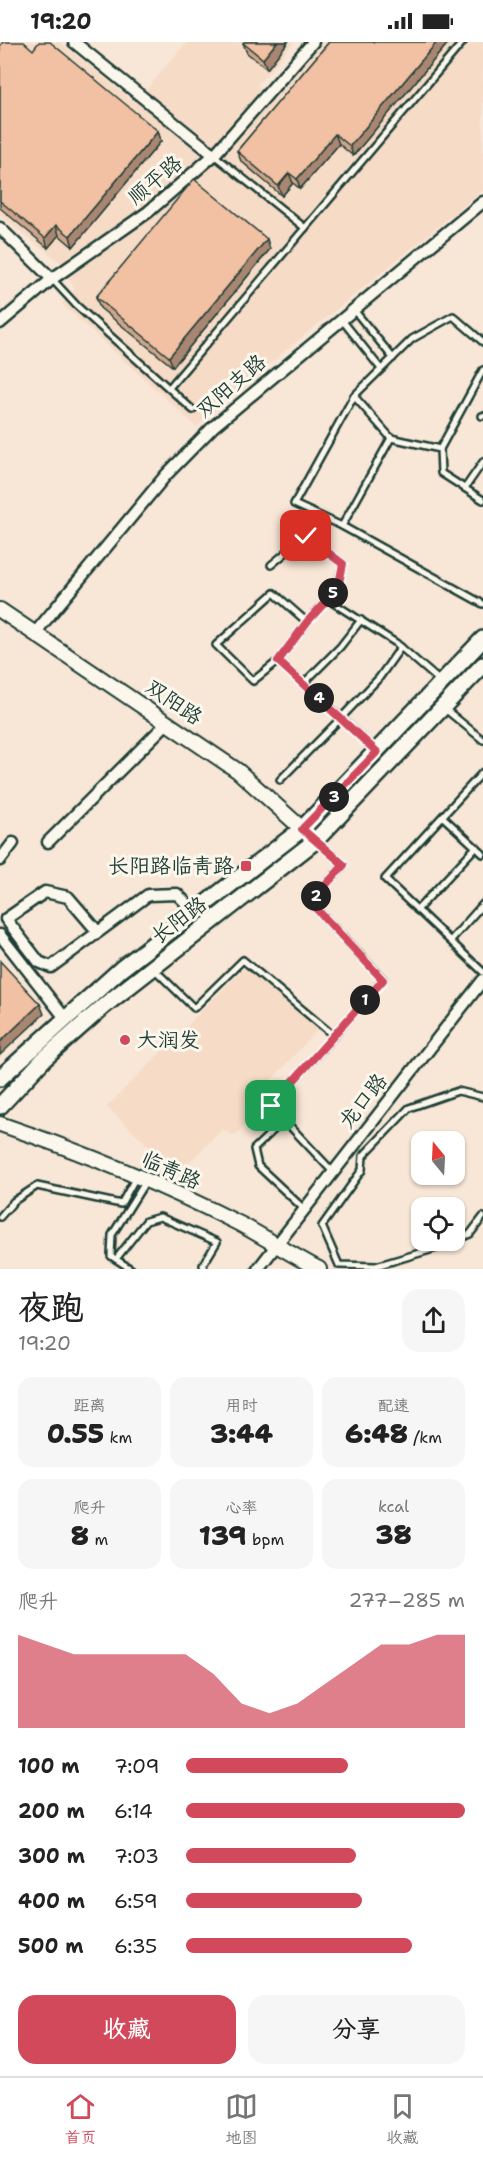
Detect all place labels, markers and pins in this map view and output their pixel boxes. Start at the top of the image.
pin [280,510,331,561]
pin: 5 [318,578,348,608]
pin: 4 [304,683,334,713]
pin: 3 [319,782,349,812]
place label: 长阳路临青路 [108,852,234,880]
marker: 长阳路临青路 [239,859,253,873]
pin: 2 [301,881,331,911]
pin: 1 [350,985,380,1015]
place label: 大润发 [137,1026,200,1054]
marker: 大润发 [118,1033,132,1047]
pin [245,1080,296,1131]

